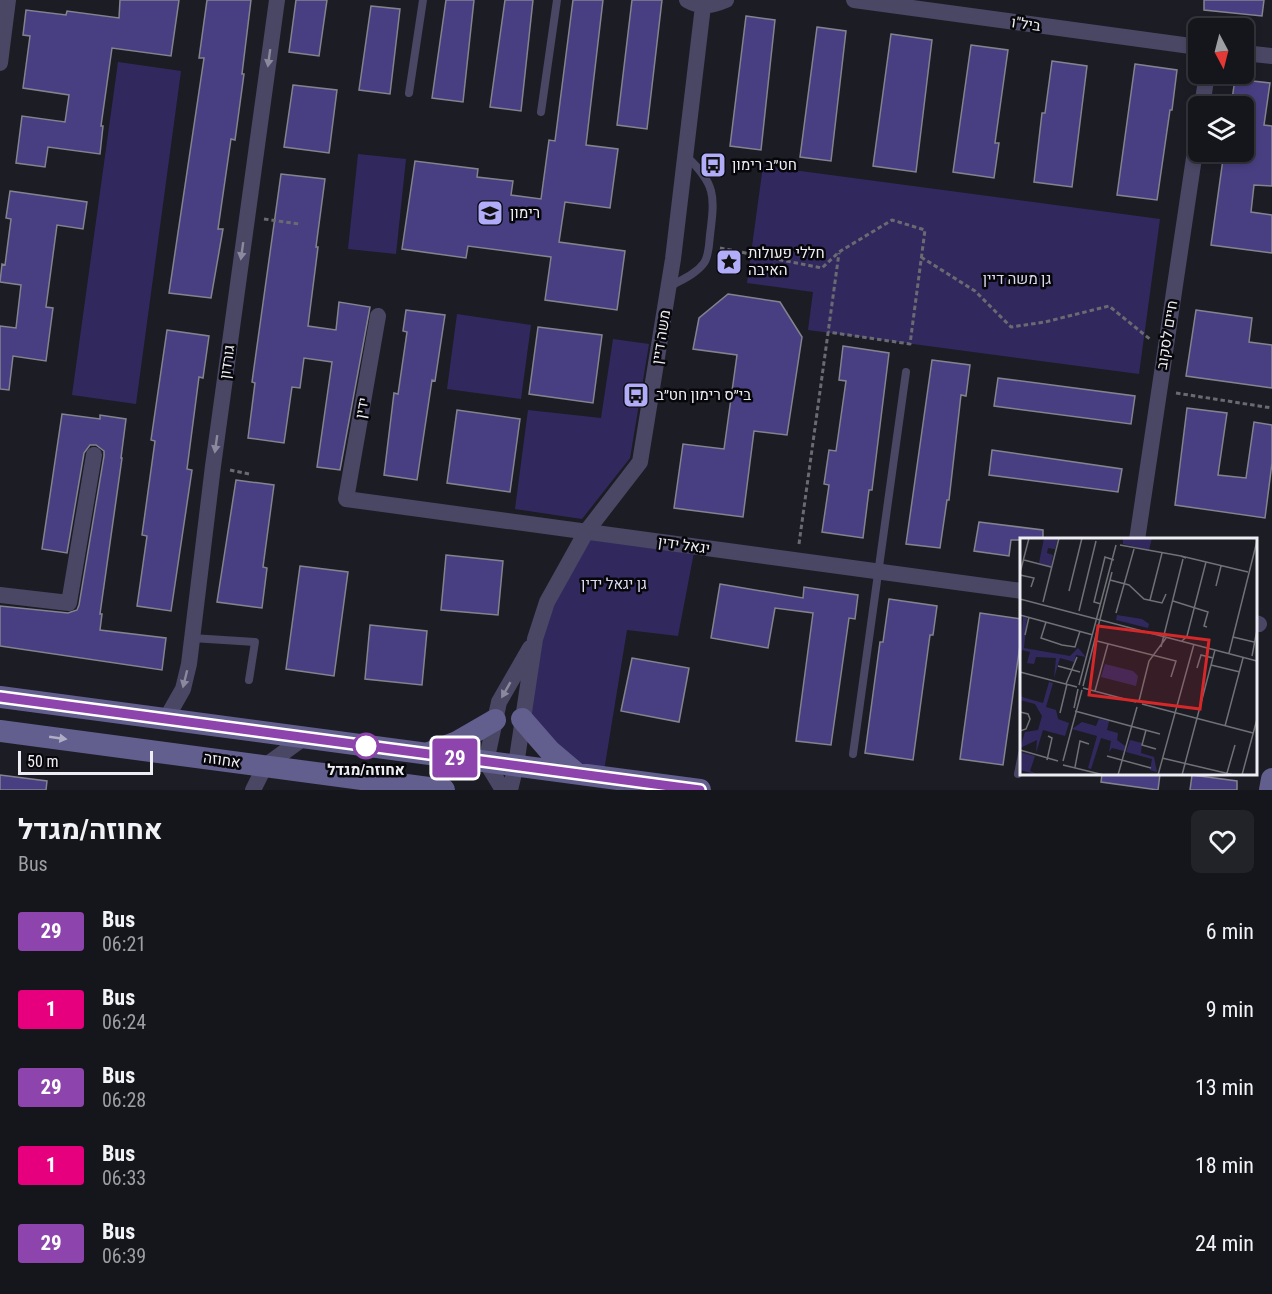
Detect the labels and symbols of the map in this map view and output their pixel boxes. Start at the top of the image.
street label: ביל"ו [1010,13,1042,35]
north arrow [1188,18,1254,84]
one-way arrow [265,49,274,68]
bus stop icon: חט״ב רימון [698,150,728,180]
place label: חט״ב רימון [732,156,797,174]
school or university icon: רימון [475,198,505,228]
place label: רימון [510,204,540,222]
one-way arrow [238,242,247,261]
place label: חללי פעולות האיבה [748,244,825,279]
place icon: חללי פעולות האיבה [714,247,744,277]
park label: גן משה דיין [983,270,1051,288]
street label: חיים לסקוב [1153,299,1181,371]
street label: משה דיין [648,308,674,366]
street label: גורדון [216,344,238,380]
bus stop icon: בי״ס רימון חט״ב [621,380,651,410]
place label: בי״ס רימון חט״ב [656,386,751,404]
street label: ידין [351,396,373,420]
one-way arrow [211,435,220,454]
street label: יגאל ידין [657,532,711,558]
inset map [1020,538,1257,775]
park label: גן יגאל ידין [581,575,647,593]
one-way arrow [180,670,190,688]
one-way arrow [501,681,511,698]
marker: אחוזה/מגדל [353,733,379,759]
one-way arrow [49,734,68,743]
line badge: 29 [428,738,482,777]
scale bar [18,748,153,776]
street label: אחוזה [202,748,242,772]
place label: אחוזה/מגדל [327,761,405,779]

